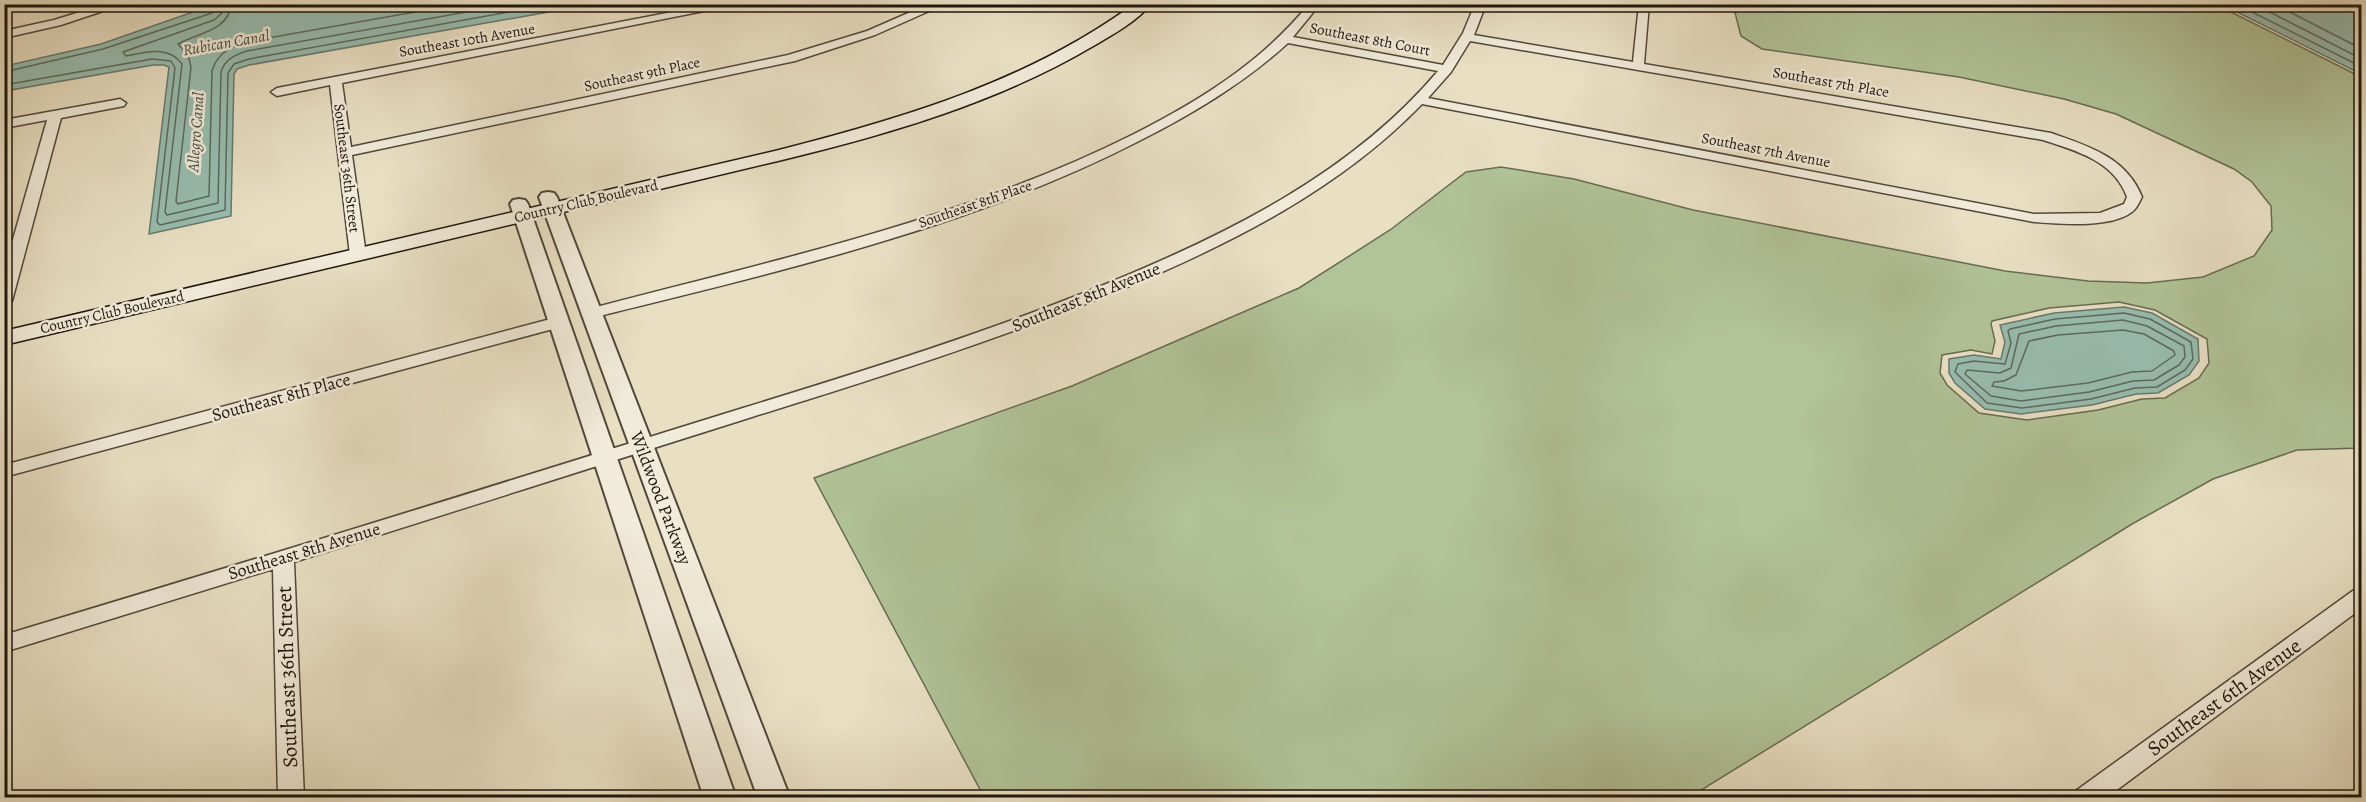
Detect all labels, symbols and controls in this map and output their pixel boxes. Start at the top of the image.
street label: Southeast 10th Avenue [398,18,537,62]
street label: Southeast 8th Court [1308,18,1432,61]
water label: Rubican Canal [181,25,271,61]
street label: Southeast 9th Place [582,52,702,96]
street label: Southeast 7th Place [1771,62,1891,102]
water label: Allegro Canal [182,91,210,174]
street label: Southeast 36th Street [329,102,365,234]
street label: Southeast 7th Avenue [1700,128,1832,172]
street label: Country Club Boulevard [512,175,661,227]
street label: Southeast 8th Place [916,175,1035,233]
street label: Southeast 8th Avenue [1008,256,1164,338]
street label: Country Club Boulevard [38,286,187,338]
street label: Southeast 8th Place [209,367,353,427]
street label: Wildwood Parkway [624,427,698,569]
street label: Southeast 8th Avenue [225,516,383,586]
street label: Southeast 36th Street [270,586,304,768]
street label: Southeast 6th Avenue [2141,632,2307,762]

